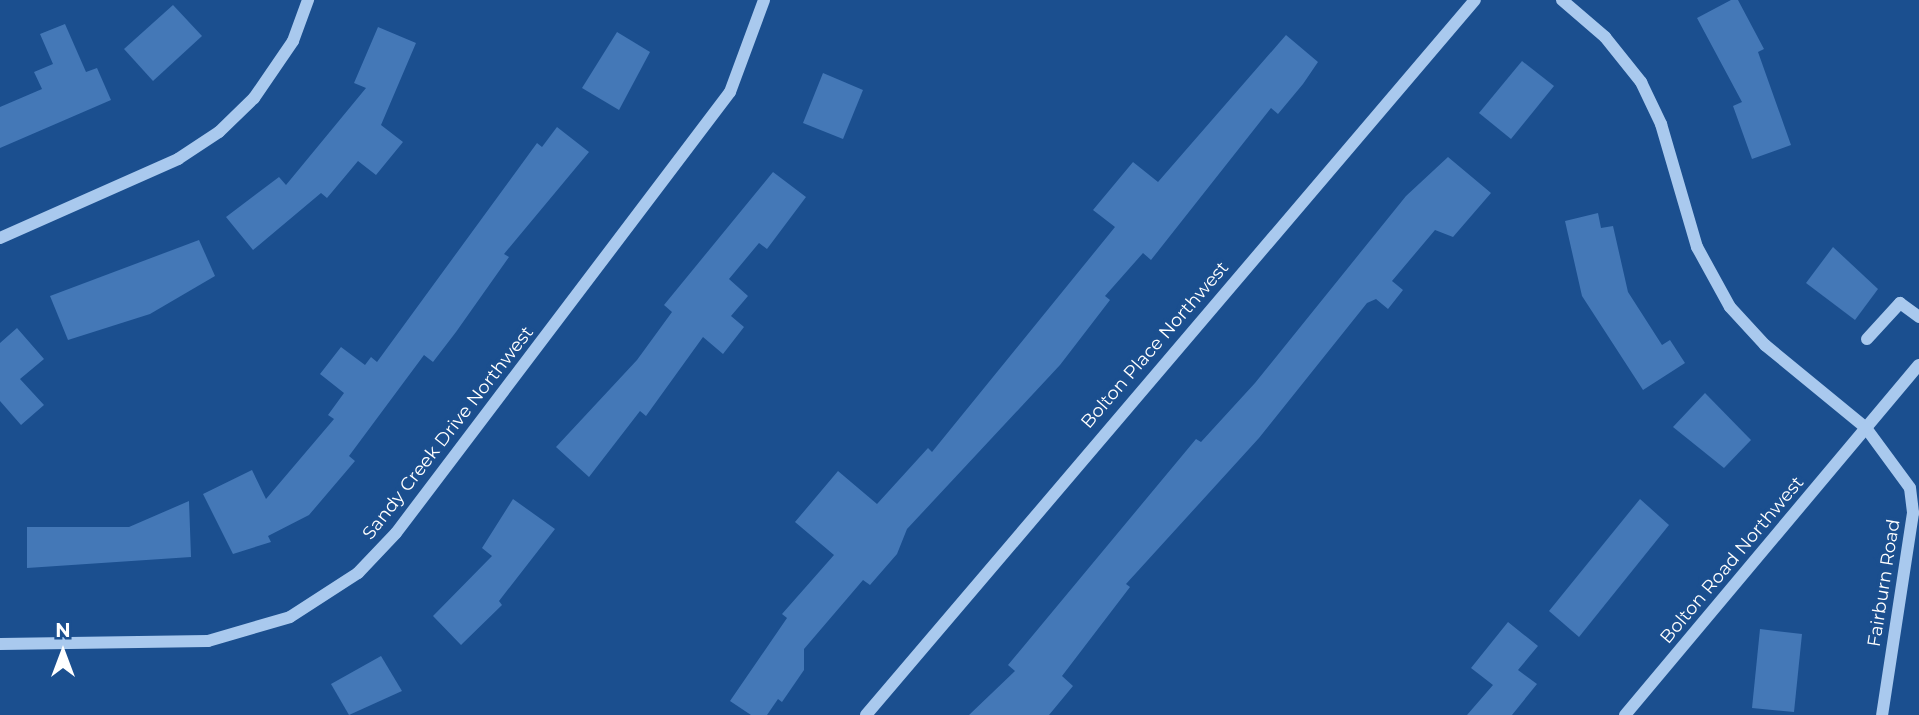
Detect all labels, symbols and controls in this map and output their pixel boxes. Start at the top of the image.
street label: Bolton Place Northwest [1077,257,1233,433]
street label: Sandy Creek Drive Northwest [358,322,538,544]
street label: Bolton Road Northwest [1656,472,1808,648]
street label: Fairburn Road [1863,518,1905,648]
north arrow [28,617,98,687]
text: N [55,619,71,642]

